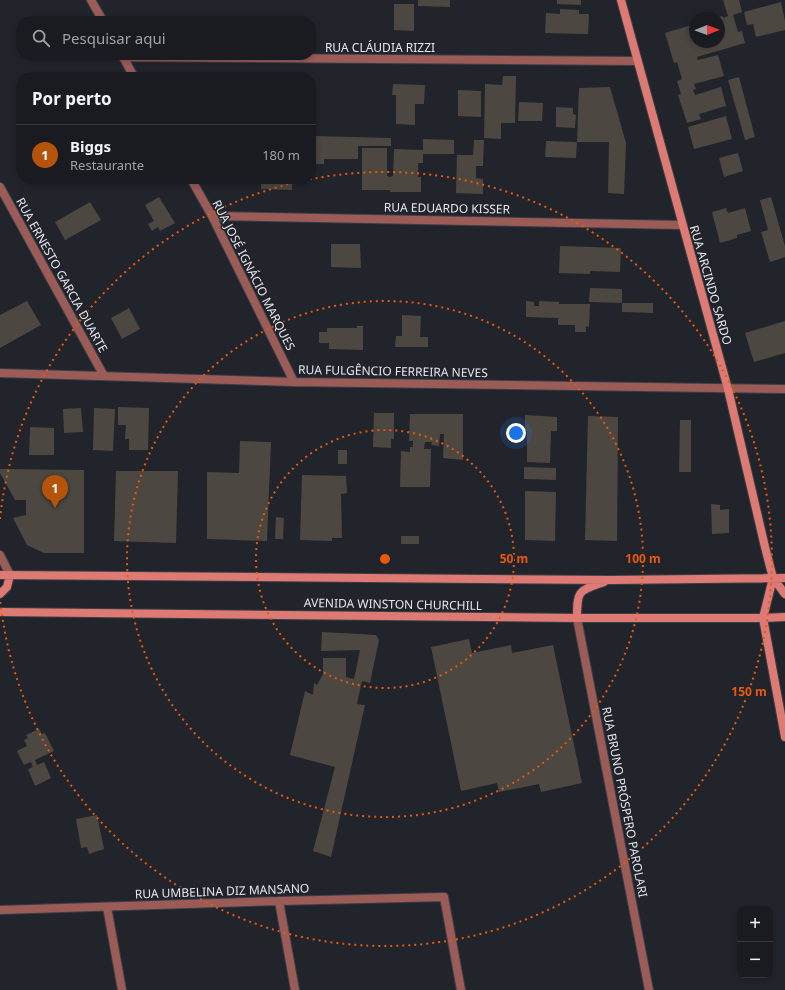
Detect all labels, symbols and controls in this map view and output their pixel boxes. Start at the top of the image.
north arrow [689,12,725,48]
search box [16,16,316,60]
icon: search [30,27,52,49]
text: Pesquisar aqui [62,28,166,48]
street label: RUA CLÁUDIA RIZZI [325,39,435,56]
text: Por perto [32,87,112,110]
text: Biggs [70,136,111,156]
text: 1 [41,146,49,164]
text: 180 m [262,146,300,164]
text: Restaurante [70,156,144,174]
street label: RUA ERNESTO GARCIA DUARTE [12,195,112,355]
street label: RUA JOSÉ IGNÁCIO MARQUES [209,197,300,354]
street label: RUA EDUARDO KISSER [384,198,511,218]
street label: RUA ARCINDO SARDO [686,223,736,347]
street label: RUA FULGÊNCIO FERREIRA NEVES [298,361,488,381]
your location [506,423,526,443]
pin: 1 [42,475,68,508]
text: 50 m [500,550,528,567]
text: 100 m [625,550,661,567]
centre of rings [378,552,392,566]
street label: AVENIDA WINSTON CHURCHILL [304,594,482,614]
text: 150 m [731,683,767,700]
street label: RUA BRUNO PRÓSPERO PAROLARI [598,705,652,899]
street label: RUA UMBELINA DIZ MANSANO [134,879,310,903]
map controls [737,906,773,978]
button: + [737,906,773,942]
button: − [737,942,773,978]

